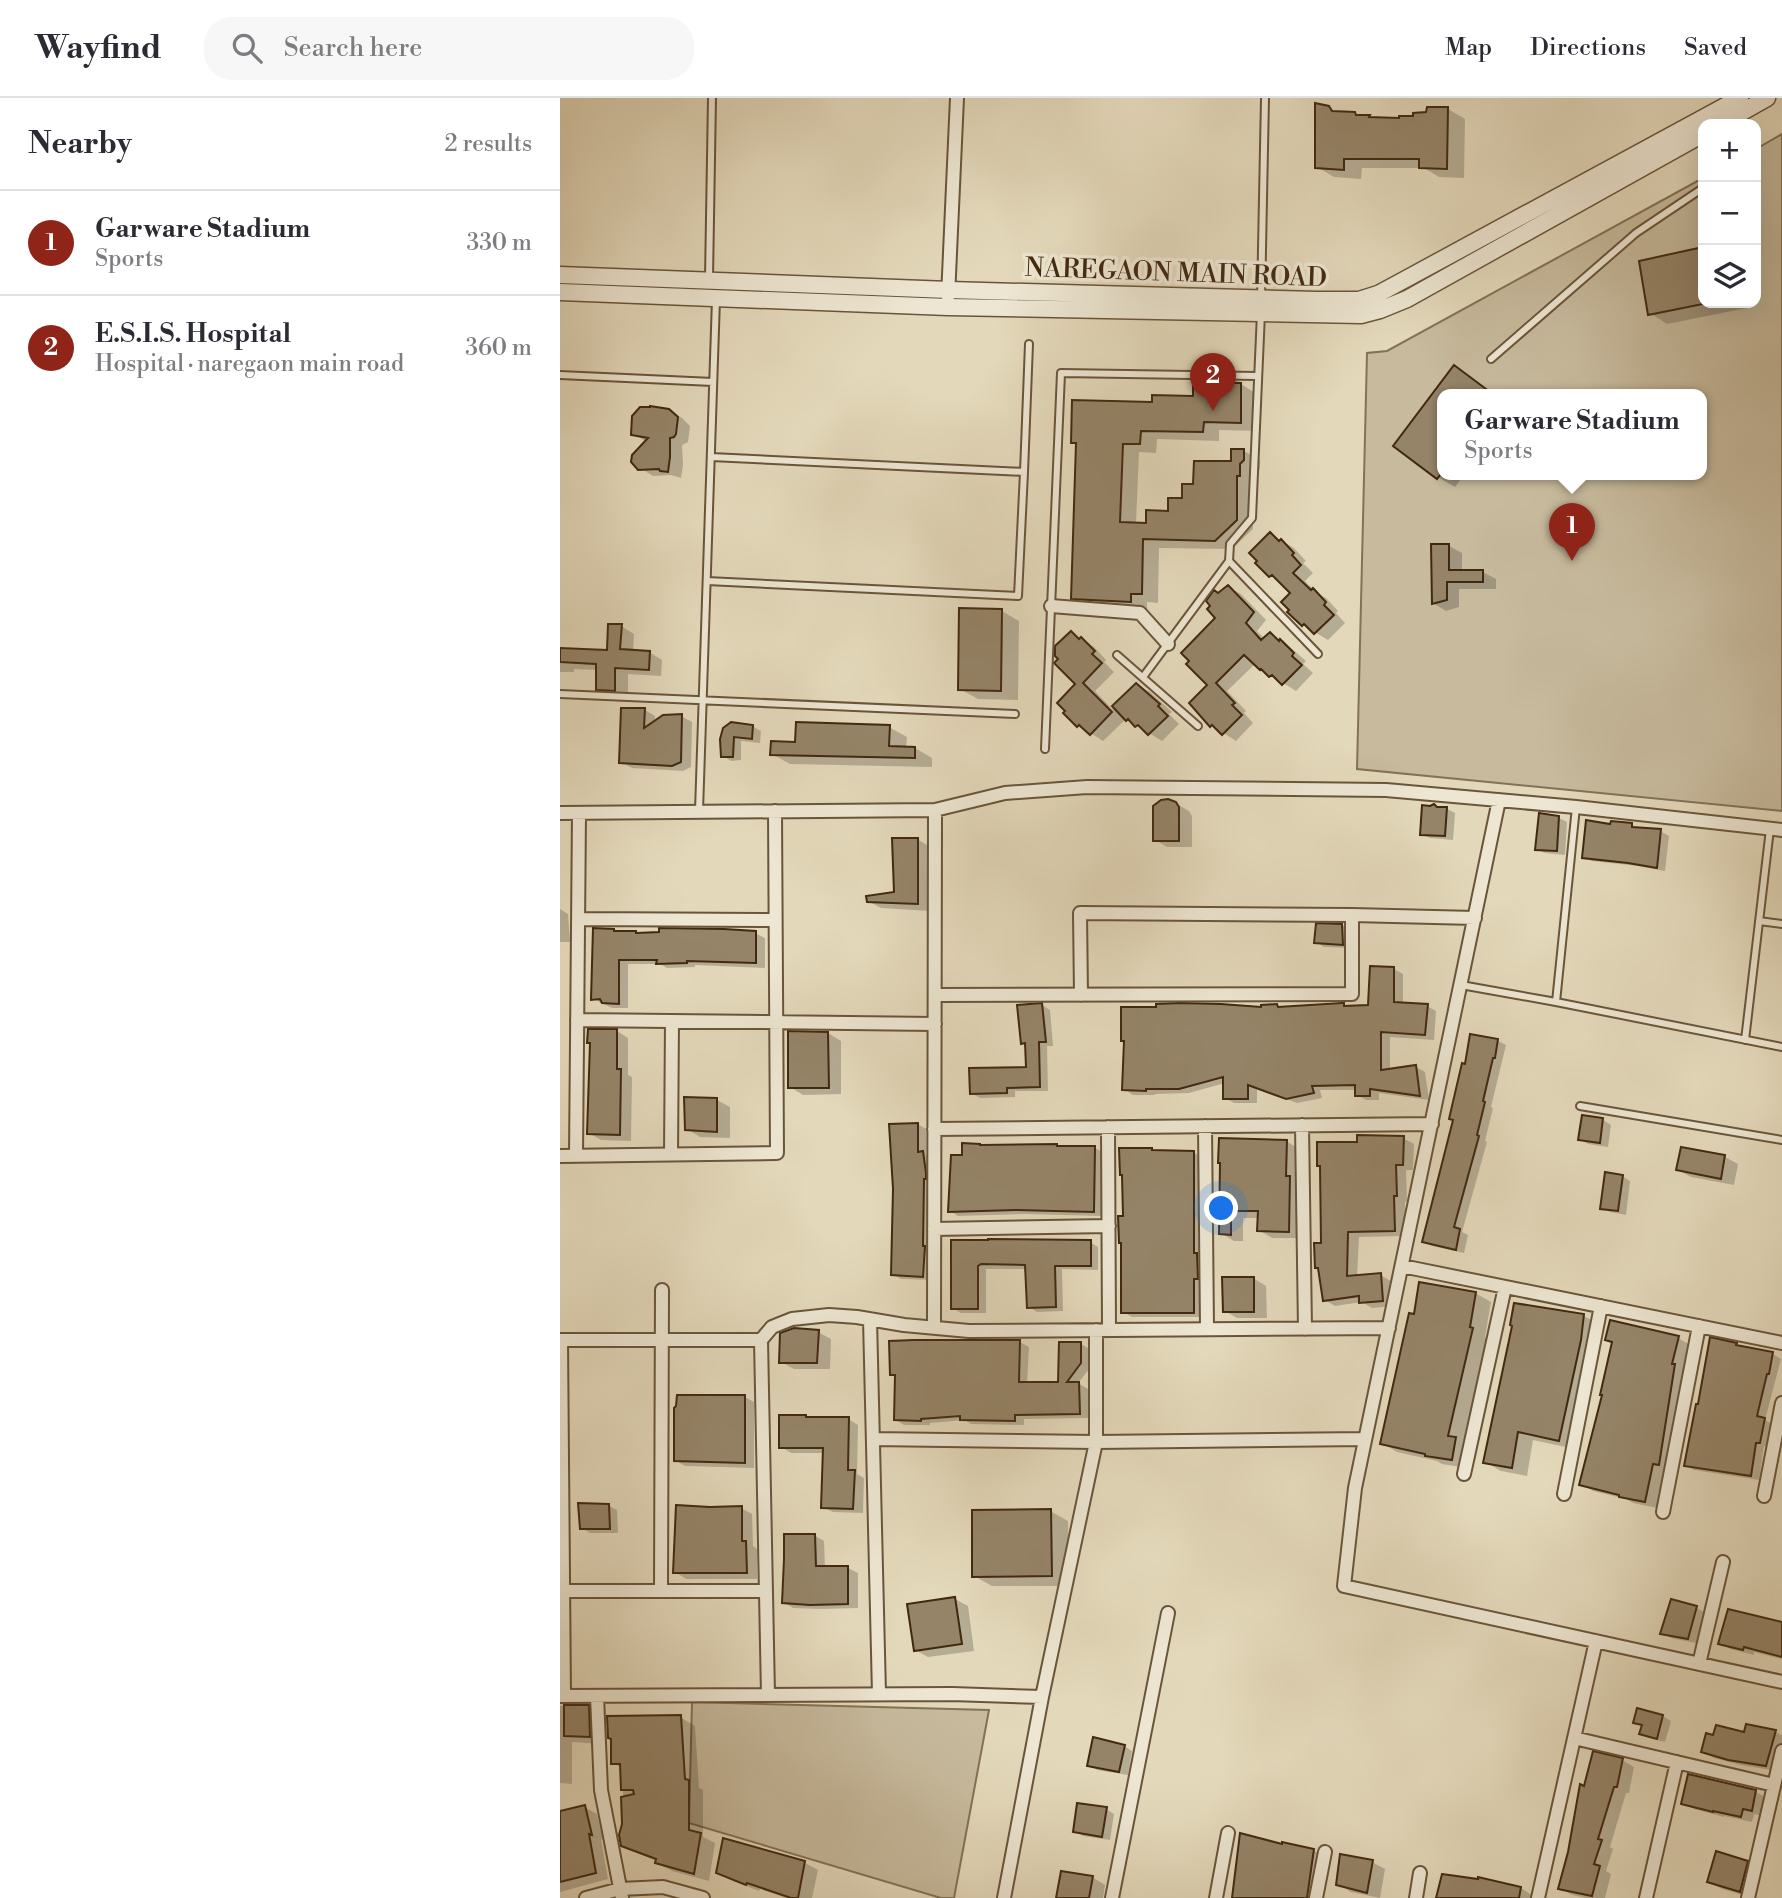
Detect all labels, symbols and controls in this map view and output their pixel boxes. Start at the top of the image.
search box [204,17,694,80]
text: Wayfind [35,28,162,69]
icon: search [228,29,266,67]
text: Search here [284,32,422,64]
text: Map [1445,33,1492,63]
text: Directions [1530,33,1646,63]
text: Saved [1684,33,1747,63]
map controls [1698,119,1761,308]
button: + [1698,119,1761,182]
text: Nearby [28,125,132,163]
text: 2 results [445,130,532,158]
button: − [1698,182,1761,245]
text: Garware Stadium [95,213,310,245]
text: 1 [45,229,57,257]
text: 330 m [466,229,532,257]
text: Sports [95,245,163,273]
button: layers [1698,245,1761,308]
street label: NAREGAON MAIN ROAD [1024,252,1328,294]
text: E.S.I.S. Hospital [95,318,291,350]
text: 2 [44,334,58,362]
text: 360 m [465,334,532,362]
text: Hospital · naregaon main road [95,350,404,378]
pin: 2 [1190,353,1236,411]
popup [1437,389,1707,480]
text: Garware Stadium [1464,405,1680,437]
text: Sports [1464,437,1533,465]
pin: 1 [1549,503,1595,561]
your location [1204,1191,1238,1225]

